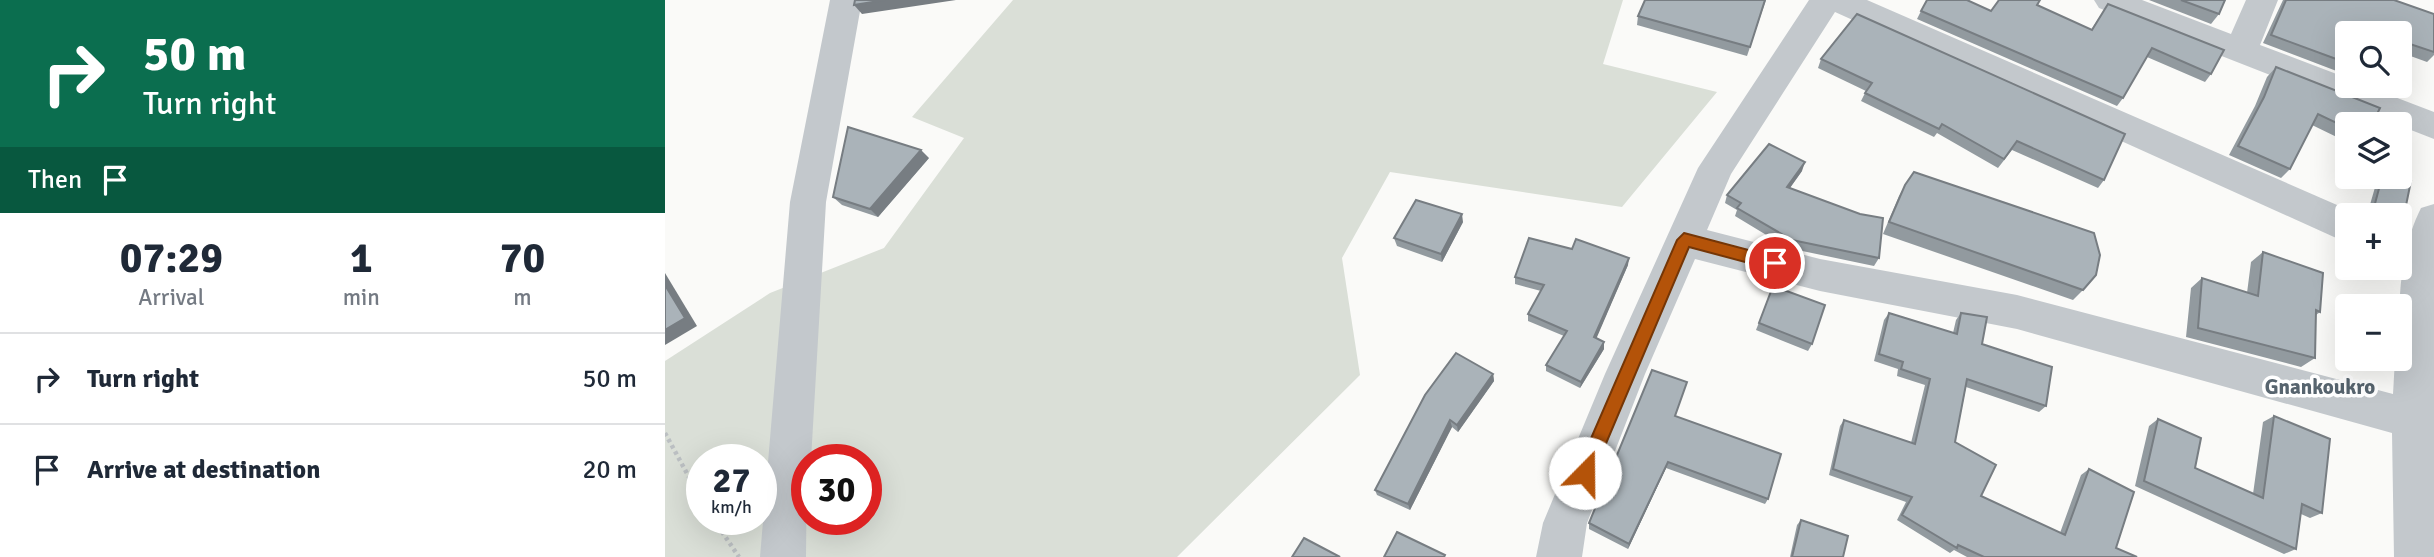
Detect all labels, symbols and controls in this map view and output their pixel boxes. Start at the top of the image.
map controls [2335,21,2412,371]
button: search [2335,21,2412,98]
text: 50 m [143,24,246,84]
icon: right [28,28,119,119]
text: Turn right [143,84,276,123]
button: layers [2335,112,2412,189]
icon: arrive [96,161,134,199]
text: Then [28,164,82,196]
button: + [2335,203,2412,280]
text: 07:29 [120,233,223,284]
text: 1 [350,233,373,284]
text: 70 [500,233,545,284]
pin [1745,233,1805,293]
icon: arrive [1756,244,1794,282]
text: Arrival [138,283,205,312]
text: min [343,283,380,312]
text: m [513,283,532,312]
button: − [2335,294,2412,371]
icon: right [28,360,66,398]
text: Turn right [87,363,199,395]
text: 50 m [582,363,637,395]
district label: Gnankoukro [2265,374,2375,400]
position arrow [1548,436,1622,510]
speed limit sign: 30 [791,444,882,535]
icon: arrive [28,451,66,489]
text: Arrive at destination [87,454,320,486]
text: 20 m [582,454,637,486]
text: 27 [713,459,750,502]
text: km/h [711,496,752,518]

